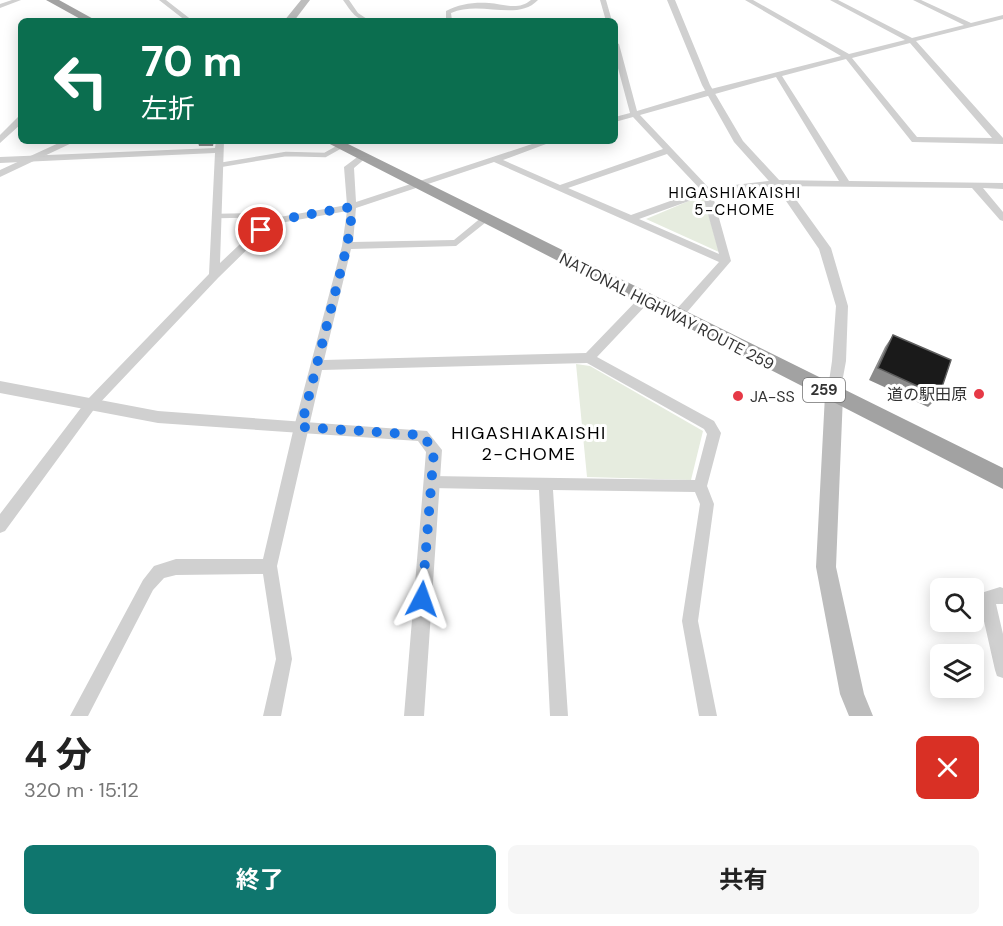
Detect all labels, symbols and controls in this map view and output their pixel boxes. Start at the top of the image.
text: 70 m [141,34,242,89]
icon: left [42,42,120,120]
text: 左折 [141,91,195,126]
district label: HIGASHIAKAISHI 5-CHOME [668,183,802,220]
pin [235,204,286,255]
icon: arrive [244,213,277,246]
street label: NATIONAL HIGHWAY ROUTE 259 [556,248,778,375]
road number: 259 [803,378,845,402]
place label: 道の駅田原 [887,384,967,405]
place label: JA-SS [750,386,795,407]
marker: 道の駅田原 [972,387,986,401]
marker: JA-SS [731,389,745,403]
district label: HIGASHIAKAISHI 2-CHOME [451,421,607,466]
position arrow [390,567,454,631]
map controls [930,578,984,698]
button: search [930,578,984,632]
button: layers [930,644,984,698]
text: 4 分 [24,731,92,778]
button: close [916,736,979,799]
text: 320 m · 15:12 [24,777,139,803]
button: 終了 [24,845,496,914]
button: 共有 [508,845,979,914]

